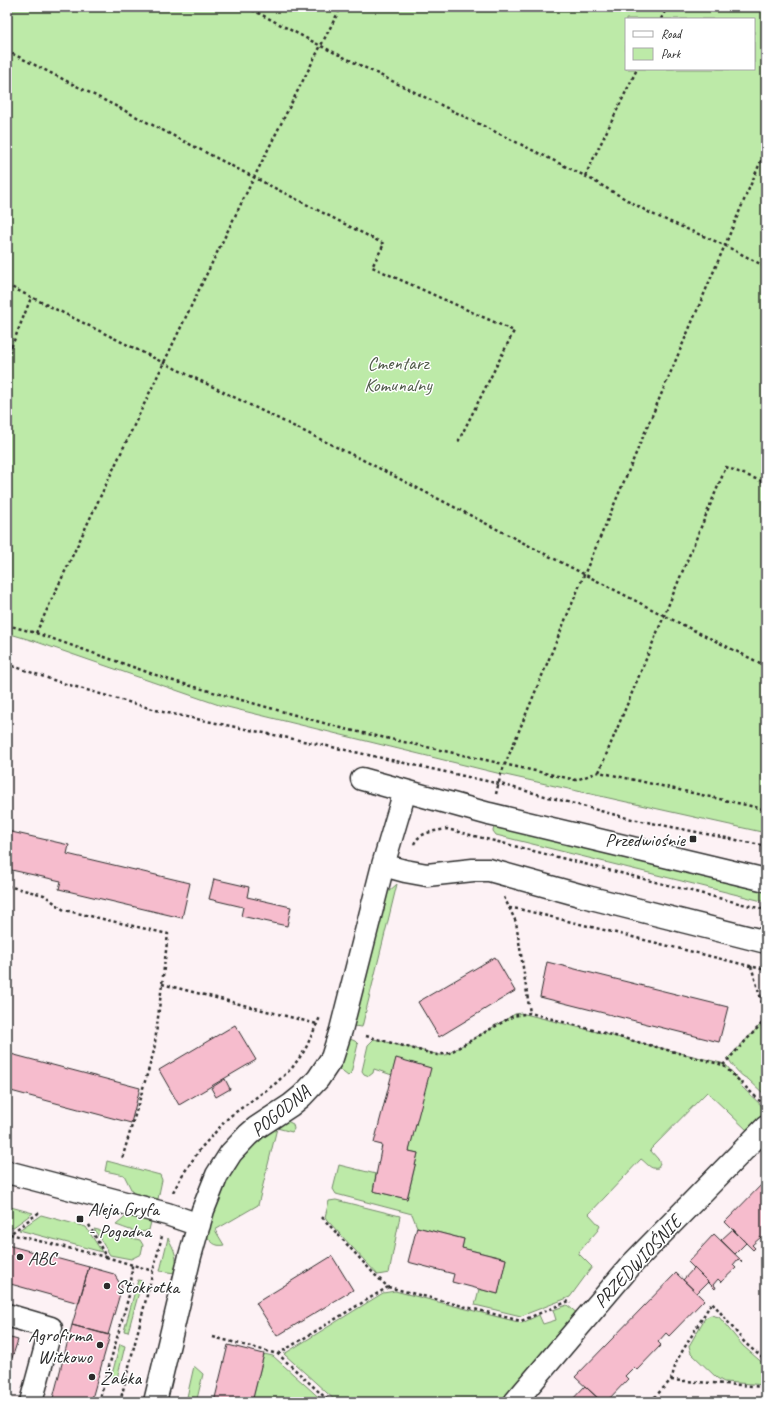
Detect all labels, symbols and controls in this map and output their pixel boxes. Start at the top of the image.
legend [625,18,755,70]
text: Road [661,26,683,42]
text: Park [661,46,682,62]
park label: Cmentarz Komunalny [364,351,433,397]
place label: Przedwiośnie [605,828,687,852]
marker: Przedwiośnie [688,834,698,844]
street label: POGODNA [246,1079,315,1142]
place label: Aleja Gryfa - Pogodna [88,1197,161,1243]
street label: PRZEDWIOŚNIE [589,1208,689,1313]
marker: Aleja Gryfa - Pogodna [75,1214,85,1224]
place label: ABC [28,1246,59,1270]
marker: ABC [15,1252,25,1262]
place label: Stokrotka [115,1275,181,1299]
marker: Stokrotka [102,1281,112,1291]
place label: Agrofirma Witkowo [28,1323,93,1369]
marker: Agrofirma Witkowo [95,1340,105,1350]
place label: Żabka [100,1366,142,1390]
marker: Żabka [87,1372,97,1382]

